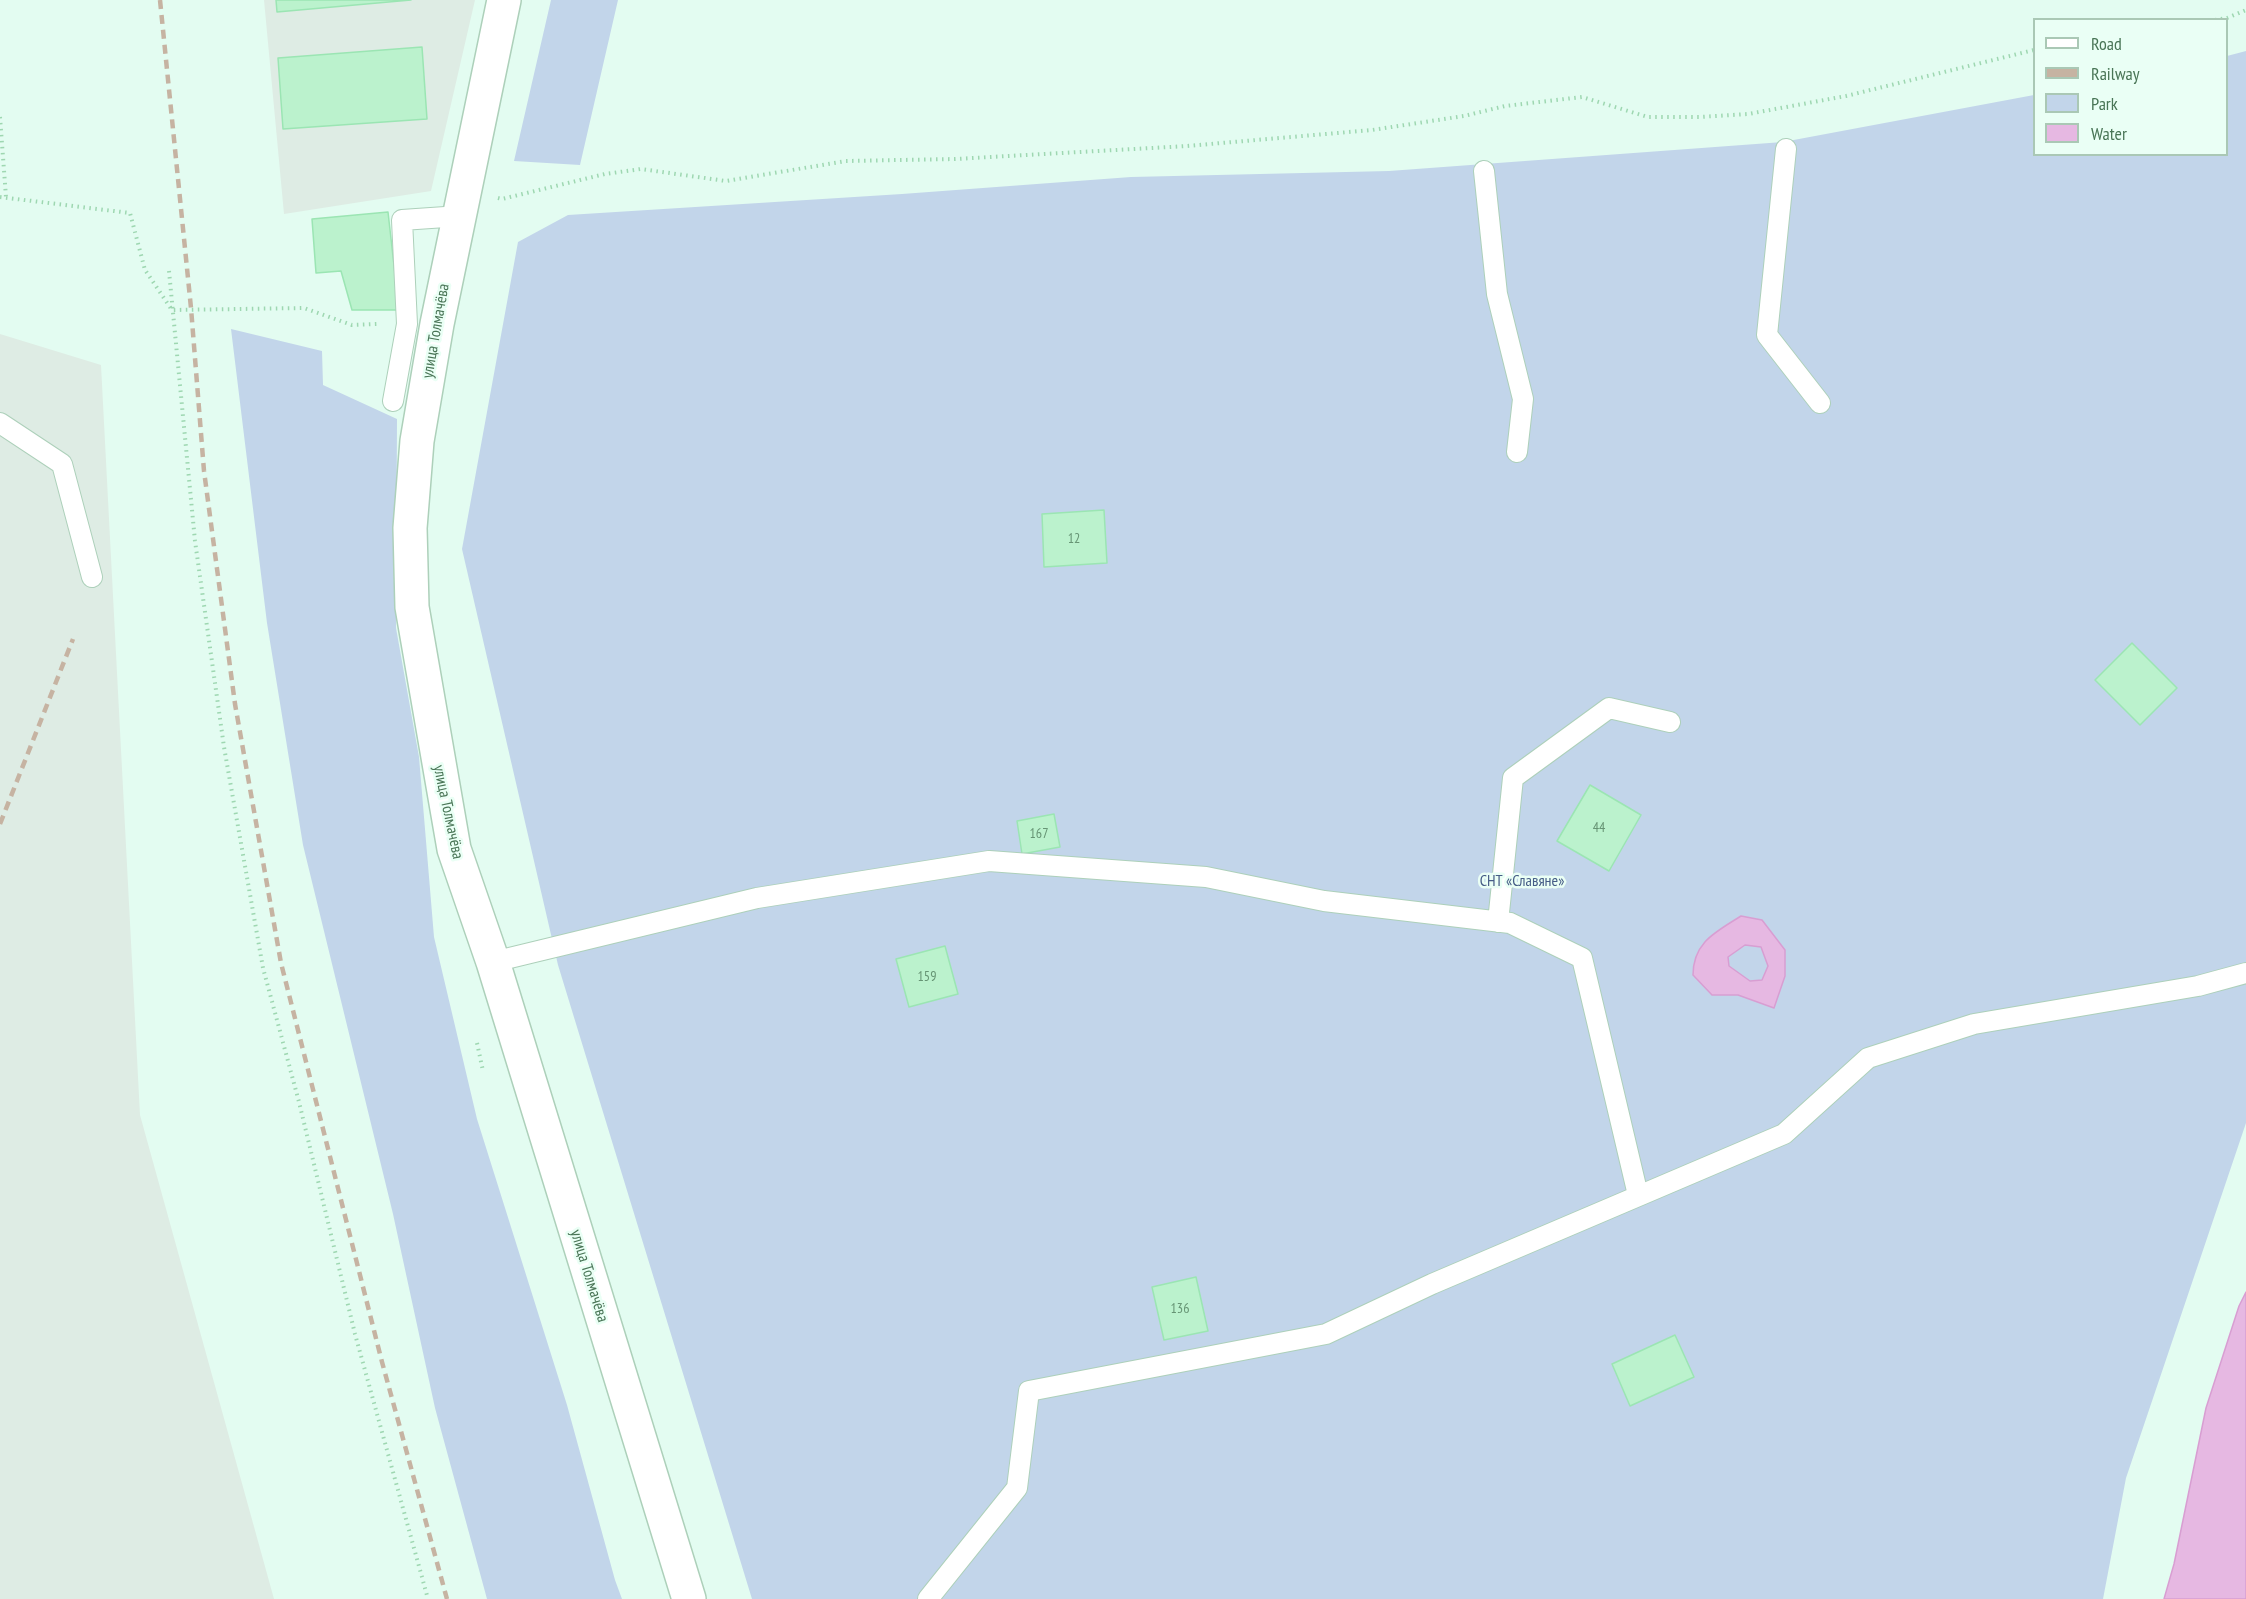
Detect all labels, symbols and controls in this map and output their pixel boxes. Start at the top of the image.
legend [2033,18,2228,156]
text: Road [2091,32,2122,55]
text: Railway [2091,62,2140,85]
text: Park [2091,92,2118,115]
text: Water [2091,122,2127,145]
street label: улица Толмачёва [418,282,454,380]
house number: 12 [1068,531,1080,547]
street label: улица Толмачёва [429,763,467,861]
house number: 44 [1593,820,1605,836]
house number: 167 [1030,826,1048,842]
park label: СНТ «Славяне» [1480,871,1564,891]
house number: 159 [918,969,936,985]
street label: улица Толмачёва [566,1227,612,1325]
house number: 136 [1171,1301,1189,1317]

